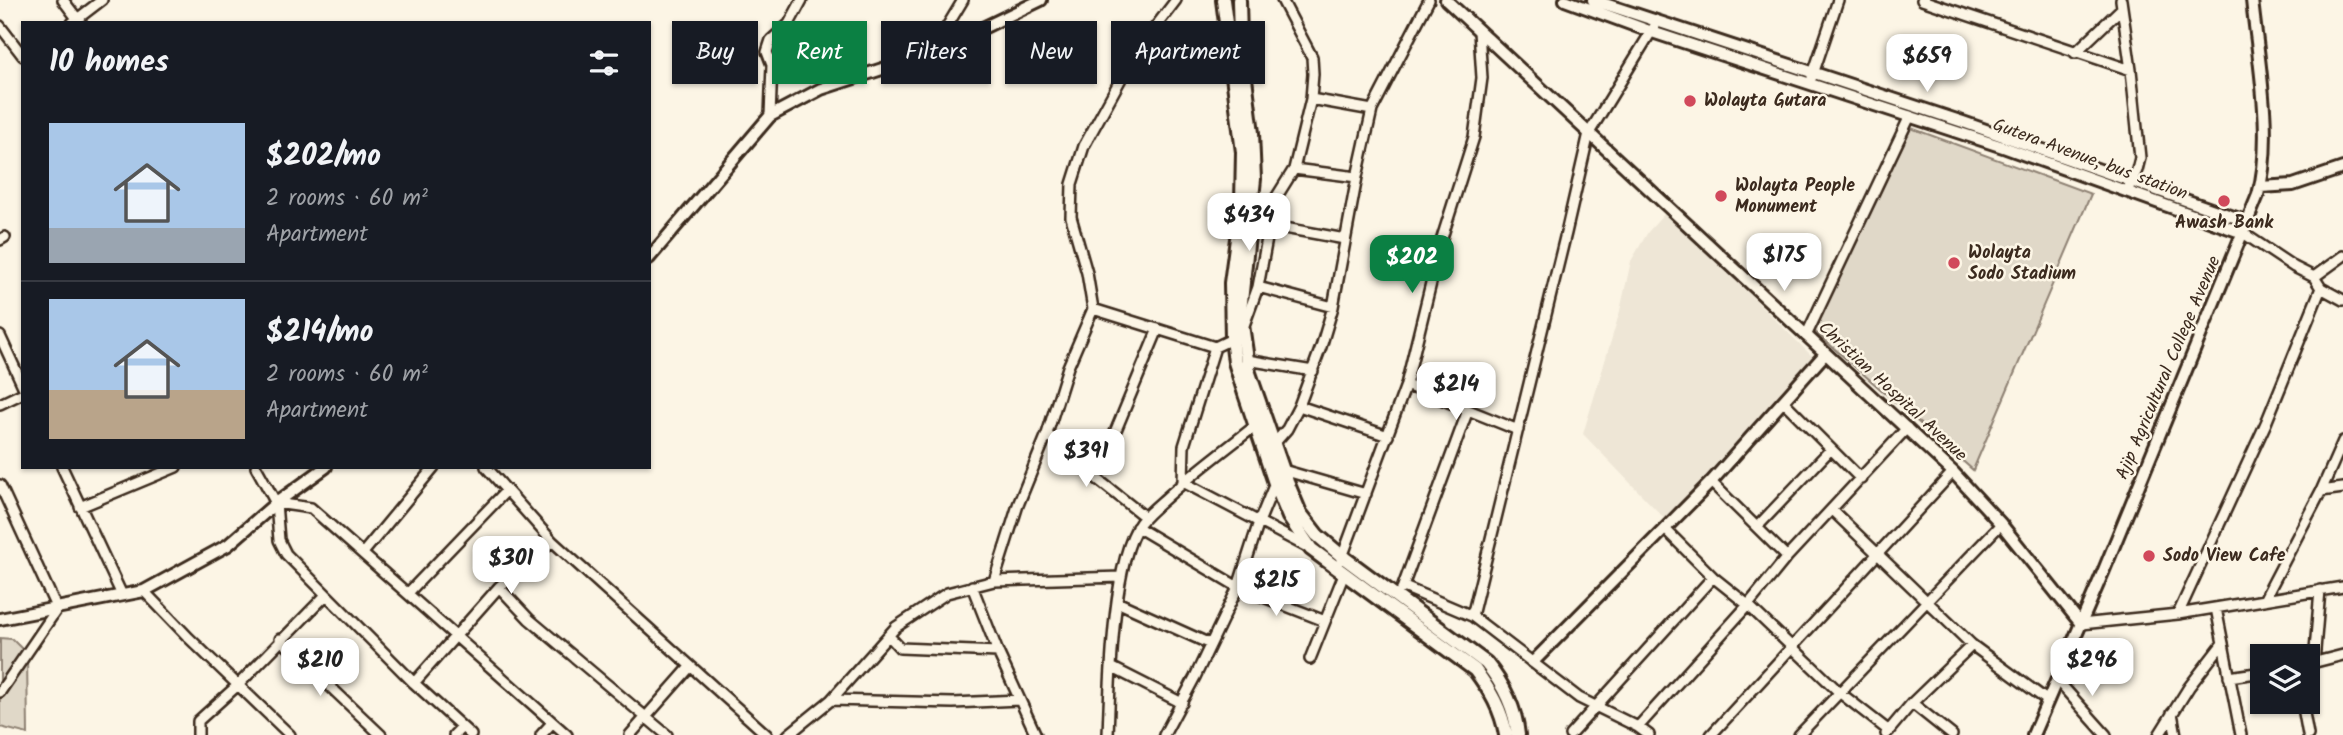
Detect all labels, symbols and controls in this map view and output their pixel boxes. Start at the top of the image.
chip: Buy [672,21,758,84]
chip: Rent [772,21,867,84]
chip: Filters [881,21,991,84]
chip: New [1005,21,1097,84]
chip: Apartment [1111,21,1265,84]
pin: $659 [1886,34,1968,94]
text: 10 homes [49,39,169,87]
text: $659 [1902,39,1952,75]
icon: filters [585,44,623,82]
place label: Wolayta Gutara [1704,87,1826,116]
marker: Wolayta Gutara [1682,93,1698,109]
street label: Gutera Avenue, bus station [1988,111,2192,209]
text: $202/mo [266,133,381,181]
icon: home [105,151,189,235]
place label: Wolayta People Monument [1735,172,1855,222]
text: 2 rooms · 60 m² [266,181,428,217]
marker: Wolayta People Monument [1713,188,1729,204]
marker: Awash Bank [2216,193,2232,209]
pin: $434 [1208,194,1290,253]
text: $434 [1223,198,1275,234]
place label: Awash Bank [2175,209,2274,238]
text: Apartment [266,217,368,253]
pin: $175 [1743,233,1825,293]
pin: $202 [1371,236,1453,295]
text: $175 [1762,238,1806,274]
place label: Wolayta Sodo Stadium [1968,239,2076,289]
text: $202 [1386,240,1438,276]
street label: Ajip Agricultural College Avenue [2109,251,2229,485]
marker: Wolayta Sodo Stadium [1946,255,1962,271]
text: $214/mo [266,309,373,357]
street label: Christian Hospital Avenue [1811,315,1973,469]
icon: home [105,327,189,411]
text: 2 rooms · 60 m² [266,357,428,393]
pin: $214 [1415,362,1497,422]
text: $214 [1433,367,1479,403]
text: Apartment [266,393,368,429]
pin: $391 [1045,430,1127,489]
text: $391 [1064,434,1108,470]
pin: $301 [470,536,552,596]
text: $301 [489,541,533,577]
place label: Sodo View Cafe [2163,542,2286,571]
marker: Sodo View Cafe [2141,548,2157,564]
pin: $215 [1235,558,1317,618]
text: $215 [1253,563,1299,599]
pin: $210 [279,638,361,698]
pin: $296 [2051,638,2133,698]
text: $210 [297,643,343,679]
text: $296 [2066,643,2118,679]
map controls [2250,644,2320,714]
button: layers [2250,644,2320,714]

